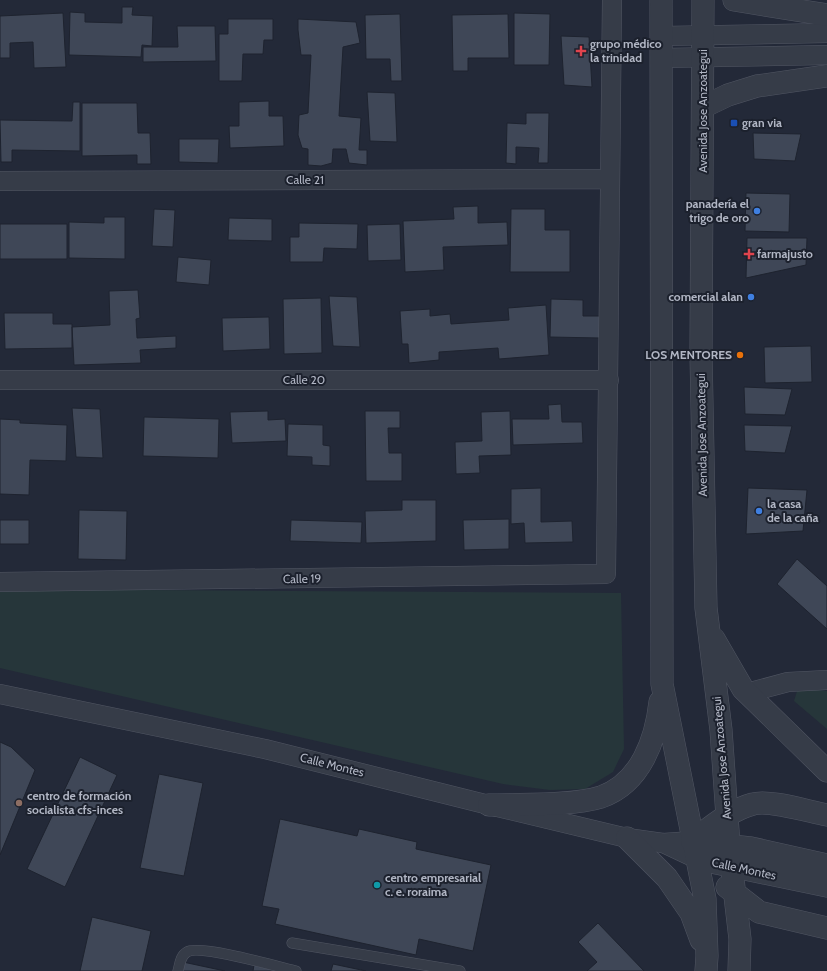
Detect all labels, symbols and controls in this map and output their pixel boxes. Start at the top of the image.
place label: grupo médico la trinidad [590,36,662,65]
marker: grupo médico la trinidad [575,45,587,57]
street label: Avenida Jose Anzoategui [695,49,710,173]
place label: gran via [742,115,782,130]
marker: gran via [729,118,739,128]
street label: Calle 21 [286,172,324,187]
place label: panadería el trigo de oro [686,196,749,225]
marker: panadería el trigo de oro [752,206,762,216]
place label: farmajusto [757,246,813,261]
marker: farmajusto [744,249,754,259]
place label: comercial alan [668,289,743,304]
marker: comercial alan [746,292,756,302]
place label: LOS MENTORES [645,347,732,362]
marker: LOS MENTORES [735,350,745,360]
street label: Calle 20 [283,372,325,387]
street label: Avenida Jose Anzoategui [693,373,710,497]
place label: la casa de la caña [767,496,819,525]
marker: la casa de la caña [754,506,764,516]
street label: Calle 19 [283,571,321,586]
street label: Avenida Jose Anzoategui [709,696,734,820]
street label: Calle Montes [299,749,366,780]
place label: centro de formación socialista cfs-inces [27,788,131,817]
marker: centro de formación socialista cfs-inces [14,798,24,808]
street label: Calle Montes [710,854,778,883]
place label: centro empresarial c. e. roraima [385,870,481,899]
marker: centro empresarial c. e. roraima [372,880,382,890]

